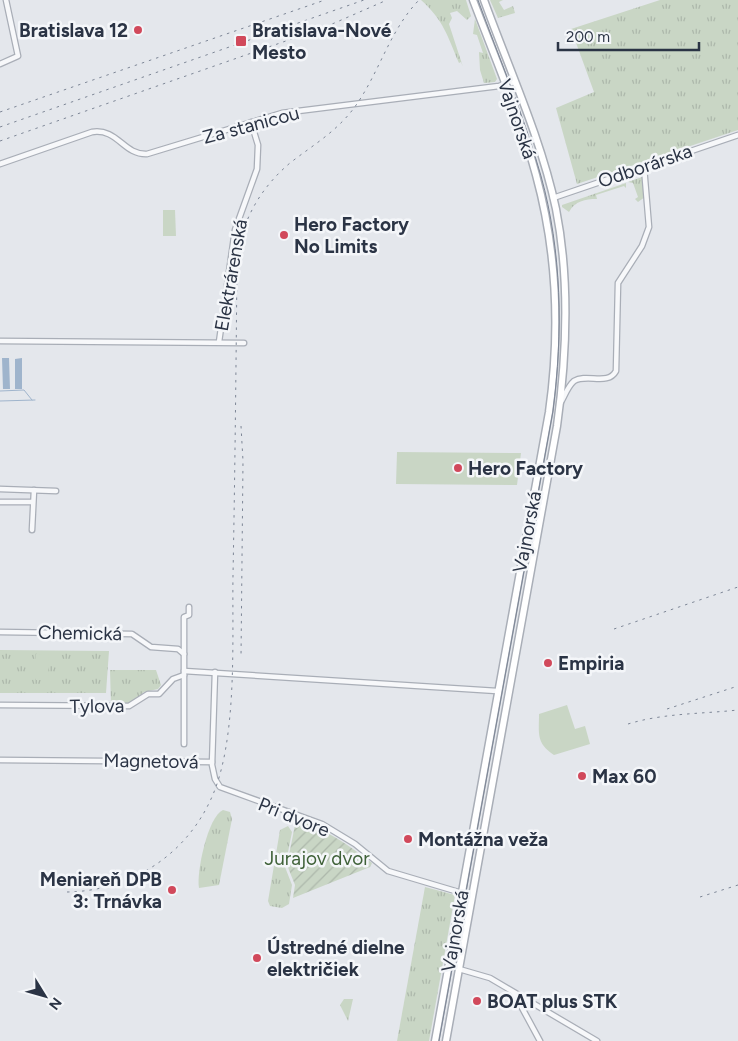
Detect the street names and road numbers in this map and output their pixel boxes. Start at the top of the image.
street label: Vajnorská [493,76,541,162]
street label: Za stanicou [200,101,302,149]
street label: Odborárska [595,139,695,193]
street label: Elektrárenská [210,217,252,333]
street label: Vajnorská [508,489,546,575]
street label: Chemická [38,621,122,645]
street label: Tylova [70,694,124,718]
street label: Magnetová [103,749,199,773]
street label: Pri dvore [255,792,333,842]
street label: Vajnorská [436,888,474,974]

